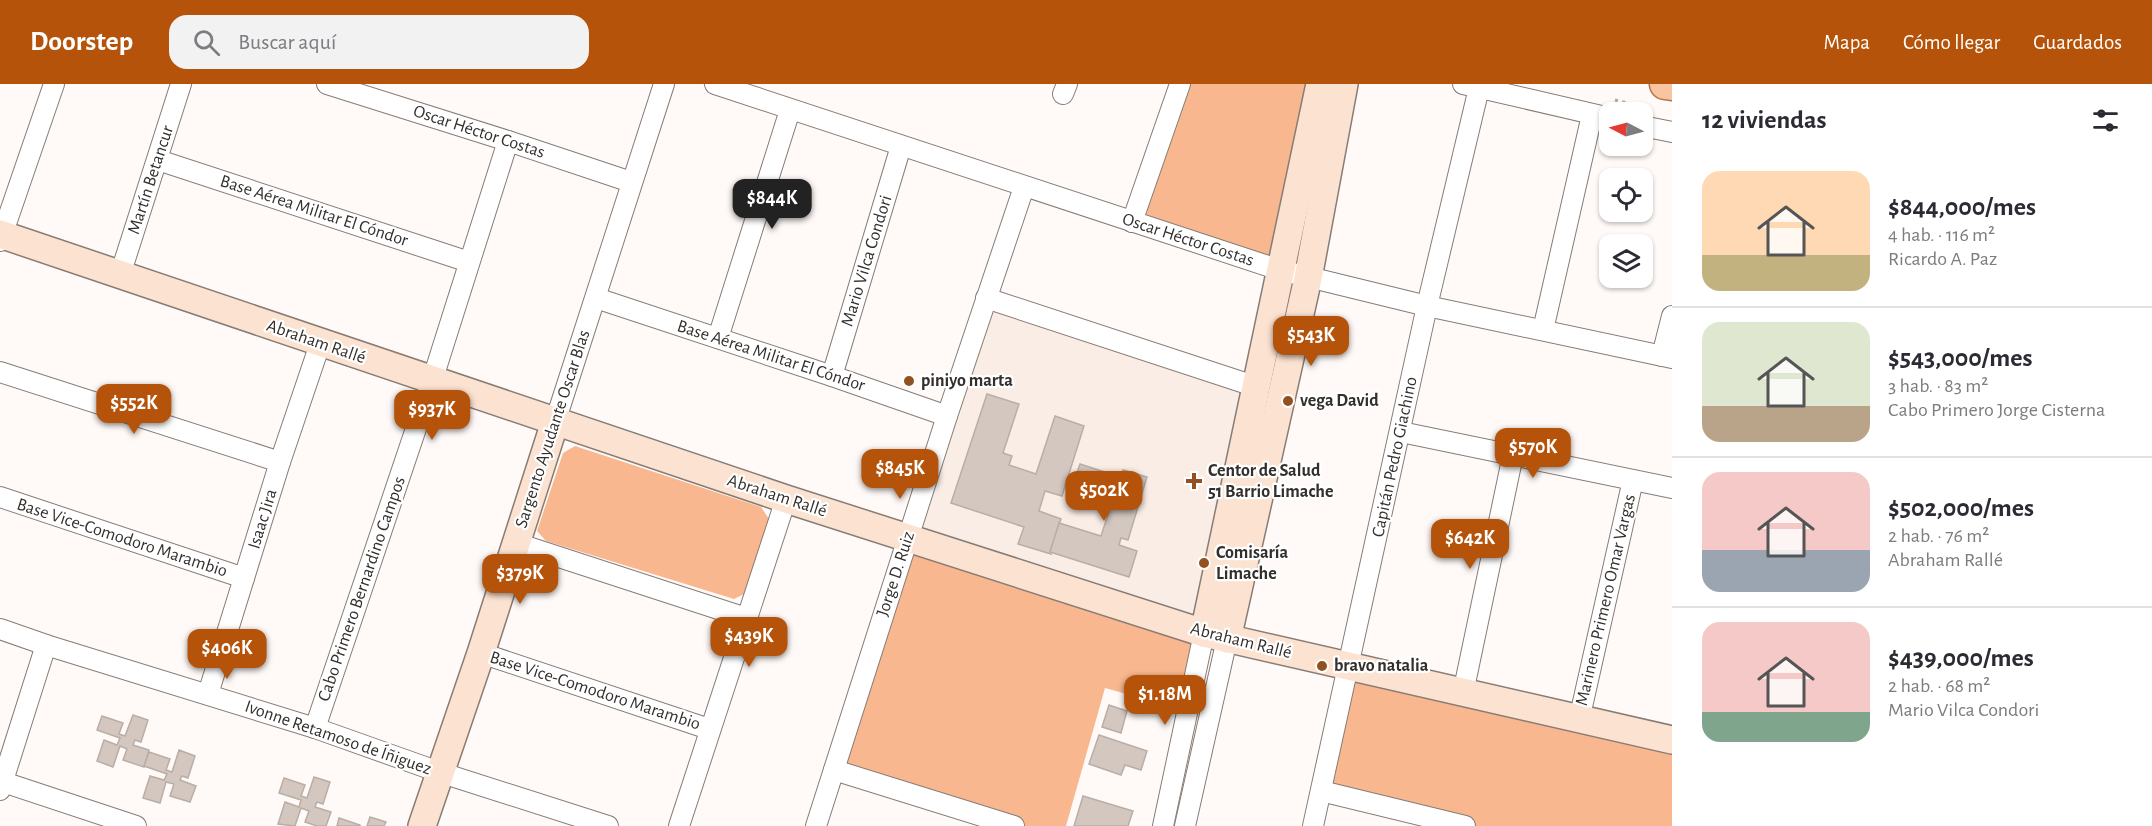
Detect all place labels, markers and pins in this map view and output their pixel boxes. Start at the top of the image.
pin: $844K [730,179,814,230]
pin: $543K [1269,316,1353,367]
place label: piniyo marta [921,372,1013,390]
marker: piniyo marta [902,374,916,388]
pin: $552K [92,384,176,435]
pin: $937K [390,390,474,441]
place label: vega David [1300,392,1379,410]
marker: vega David [1281,394,1295,408]
pin: $570K [1491,428,1575,479]
pin: $845K [858,449,942,500]
place label: Centor de Salud 51 Barrio Limache [1208,462,1333,501]
pin: $502K [1062,471,1146,522]
marker: Centor de Salud 51 Barrio Limache [1185,472,1203,490]
pin: $642K [1428,519,1512,570]
place label: Comisaría Limache [1216,544,1288,583]
pin: $379K [478,554,562,605]
marker: Comisaría Limache [1197,556,1211,570]
pin: $439K [707,617,791,668]
pin: $406K [185,629,269,680]
place label: bravo natalia [1334,657,1429,675]
marker: bravo natalia [1315,659,1329,673]
pin: $1.18M [1116,675,1214,726]

